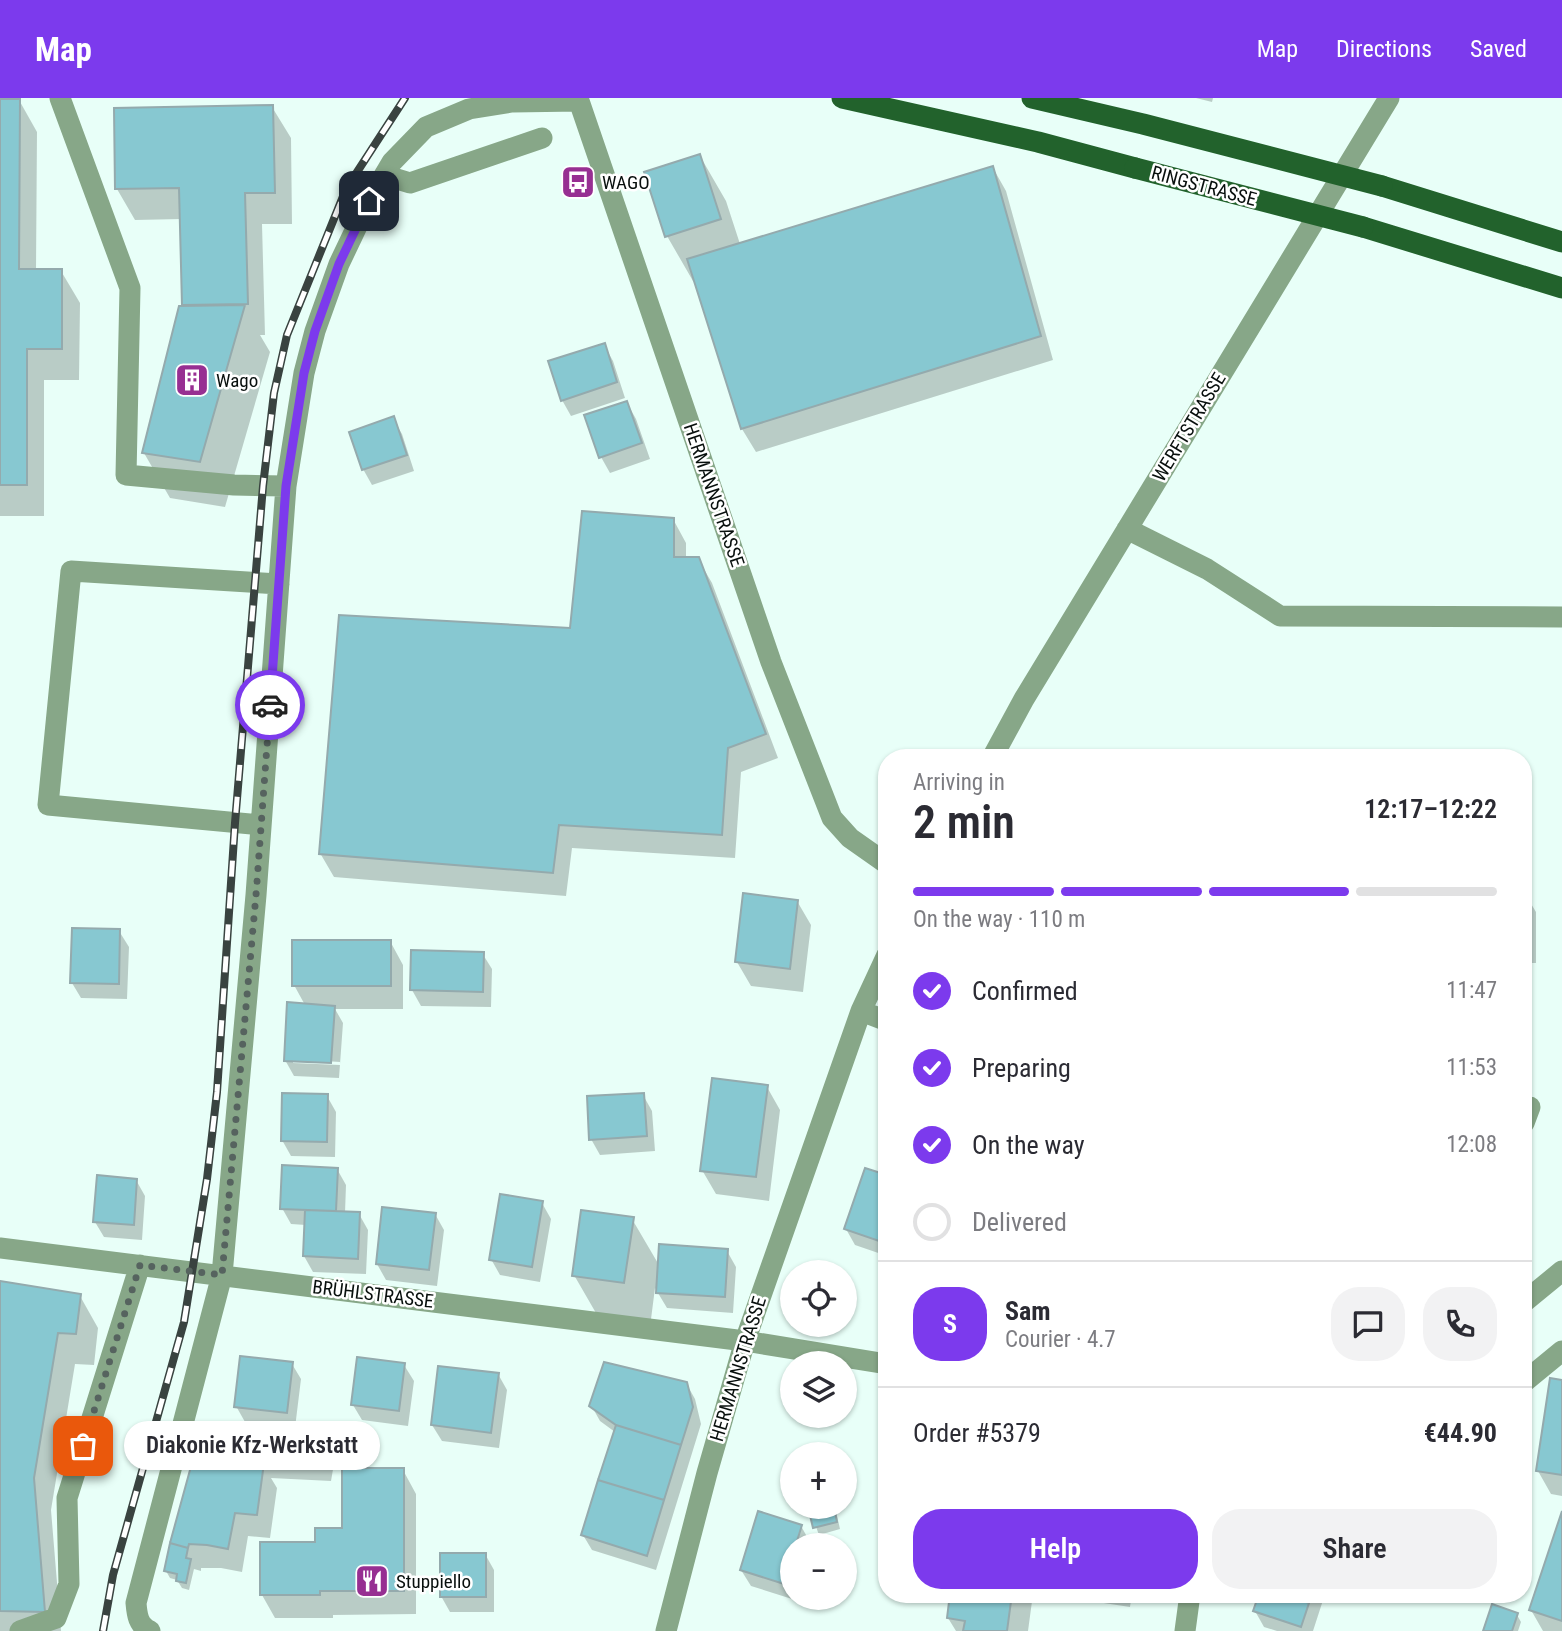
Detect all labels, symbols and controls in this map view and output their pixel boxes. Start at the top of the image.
text: Map [35,30,92,69]
text: Map [1257,35,1298,63]
text: Directions [1336,35,1432,63]
text: Saved [1470,35,1527,63]
street label: RINGSTRASSE [1149,161,1259,211]
bus stop icon: WAGO [559,163,597,201]
pin [339,171,399,231]
place label: WAGO [602,171,650,194]
icon: home [350,182,388,220]
building icon: Wago [173,361,211,399]
street label: WERFTSTRASSE [1147,368,1231,486]
place label: Wago [216,369,258,392]
street label: HERMANNSTRASSE [679,420,749,570]
courier [235,670,305,740]
icon: car [251,686,289,724]
text: Arriving in [913,769,1005,796]
text: 12:17–12:22 [1364,794,1497,824]
text: 2 min [913,795,1015,849]
text: On the way · 110 m [913,906,1085,933]
icon: check [913,972,951,1010]
text: Confirmed [972,976,1078,1006]
text: 11:47 [1446,977,1497,1004]
icon: check [913,1049,951,1087]
text: Preparing [972,1053,1071,1083]
text: 11:53 [1446,1054,1497,1081]
icon: check [913,1126,951,1164]
text: On the way [972,1130,1085,1160]
text: 12:08 [1446,1131,1497,1158]
text: Delivered [972,1207,1067,1237]
map controls [780,1260,857,1610]
button: locate [780,1260,857,1337]
street label: BRÜHLSTRASSE [311,1275,435,1313]
button: chat [1331,1287,1405,1361]
button: phone [1423,1287,1497,1361]
street label: HERMANNSTRASSE [705,1294,771,1444]
text: Sam [1005,1296,1051,1326]
text: S [943,1309,957,1339]
text: Courier · 4.7 [1005,1326,1116,1353]
button: layers [780,1351,857,1428]
pin [53,1416,113,1476]
text: Order #5379 [913,1418,1041,1448]
text: €44.90 [1424,1418,1497,1448]
callout: Diakonie Kfz-Werkstatt [125,1422,380,1470]
icon: bag [64,1427,102,1465]
text: Diakonie Kfz-Werkstatt [146,1432,358,1459]
button: + [780,1442,857,1519]
button: Help [913,1509,1198,1589]
button: Share [1212,1509,1497,1589]
button: − [780,1533,857,1610]
restaurant icon: Stuppiello [353,1562,391,1600]
place label: Stuppiello [396,1570,471,1593]

